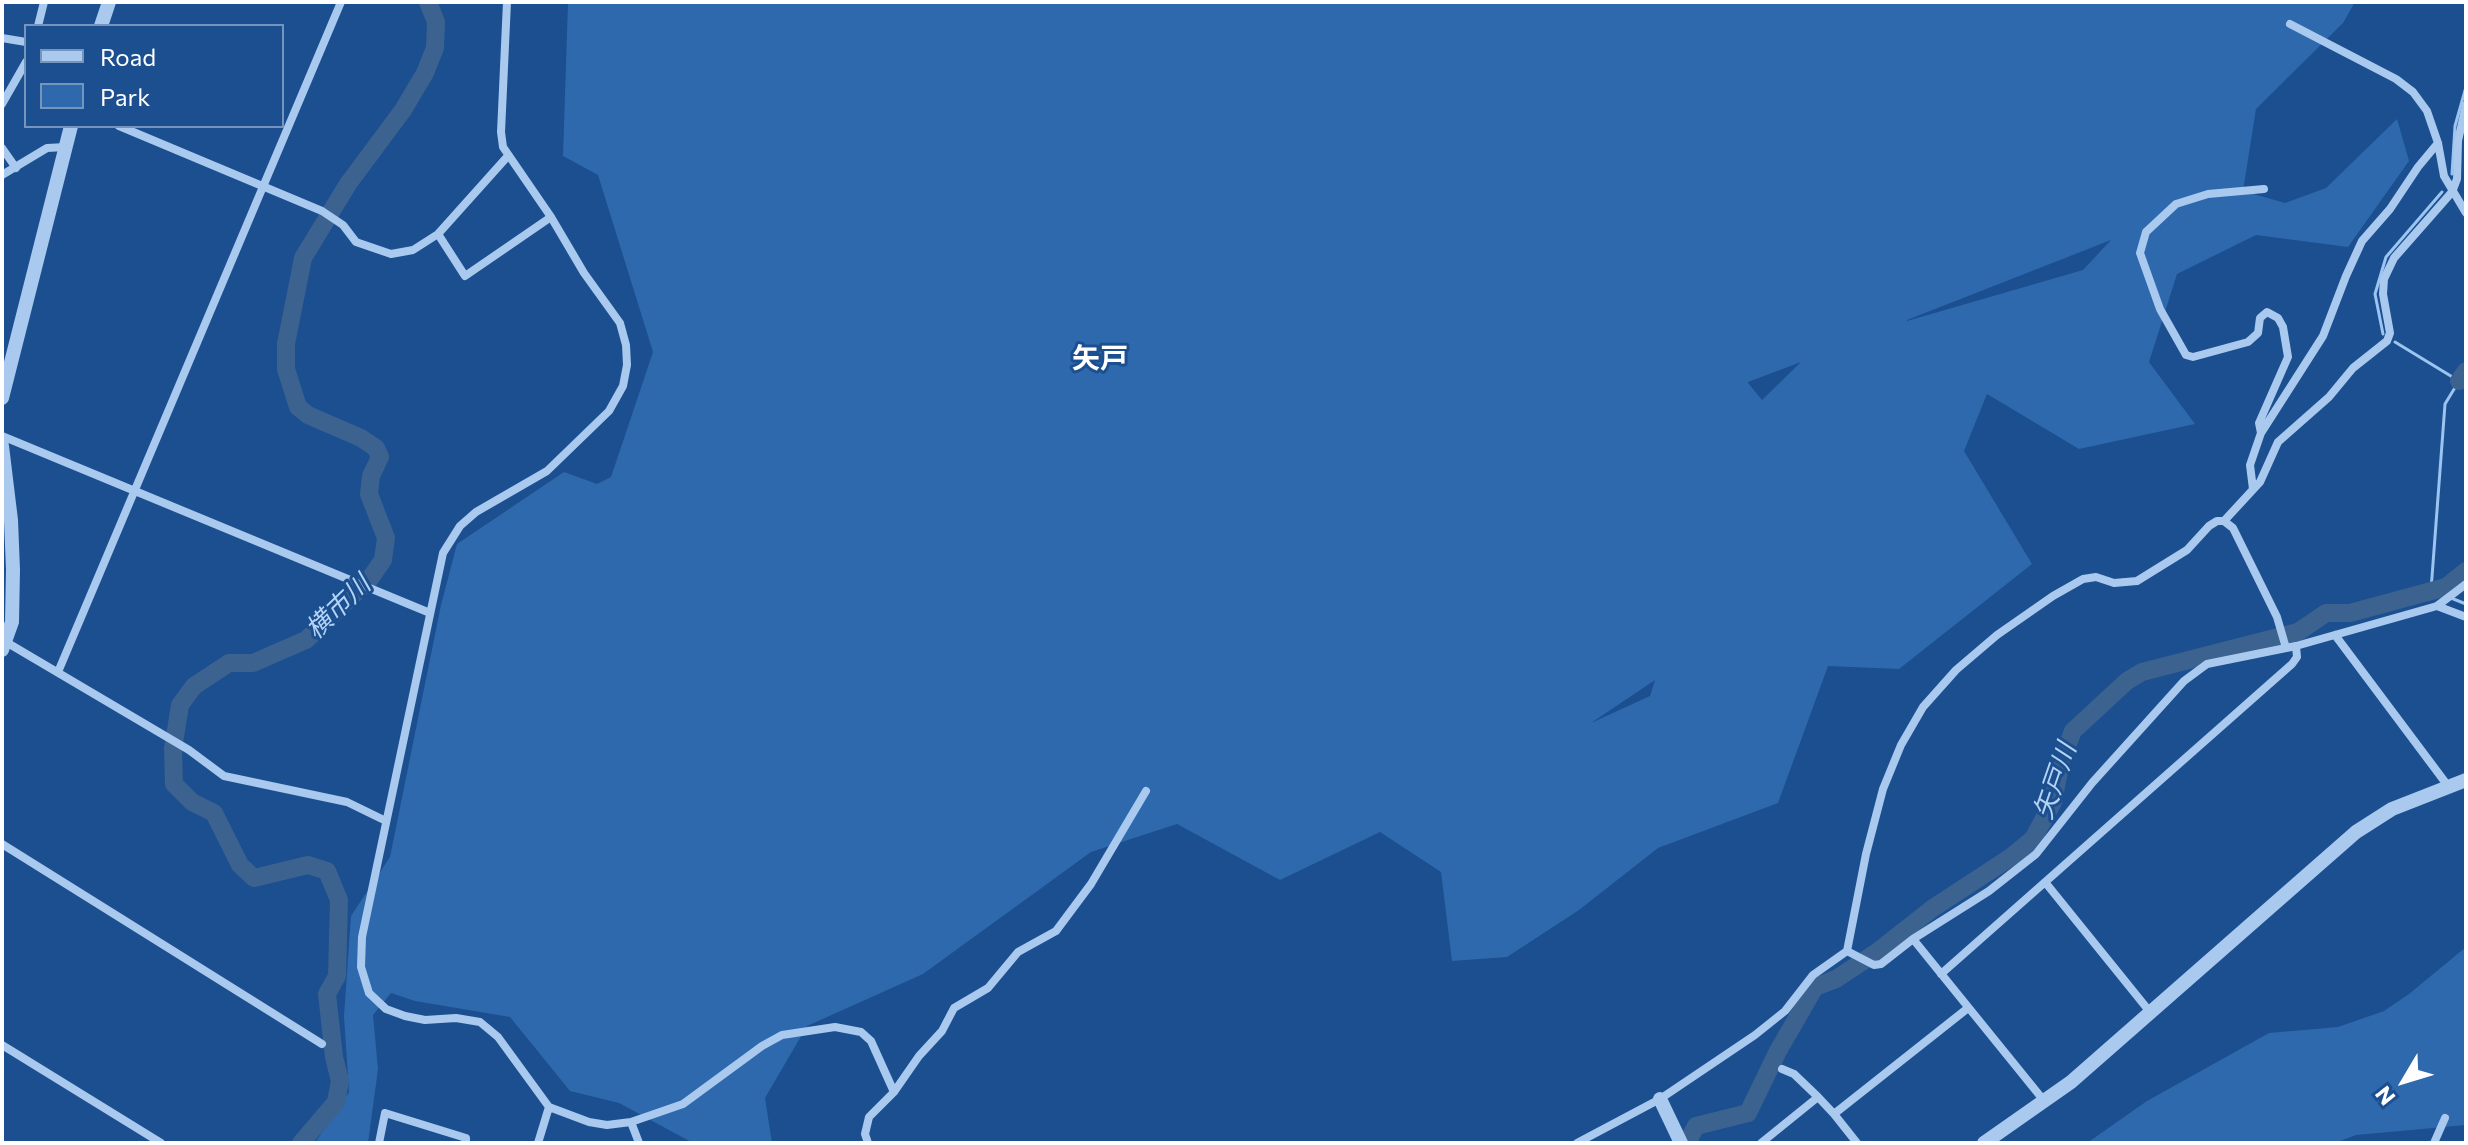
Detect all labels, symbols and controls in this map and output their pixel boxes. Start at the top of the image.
legend [24,24,284,128]
text: Road [100,42,156,71]
text: Park [100,82,150,111]
district label: 矢戸 [1072,342,1128,376]
water label: 横市川 [299,569,377,645]
water label: 矢戸川 [2028,739,2082,823]
north arrow [2364,1041,2444,1121]
text: N [2369,1081,2400,1111]

